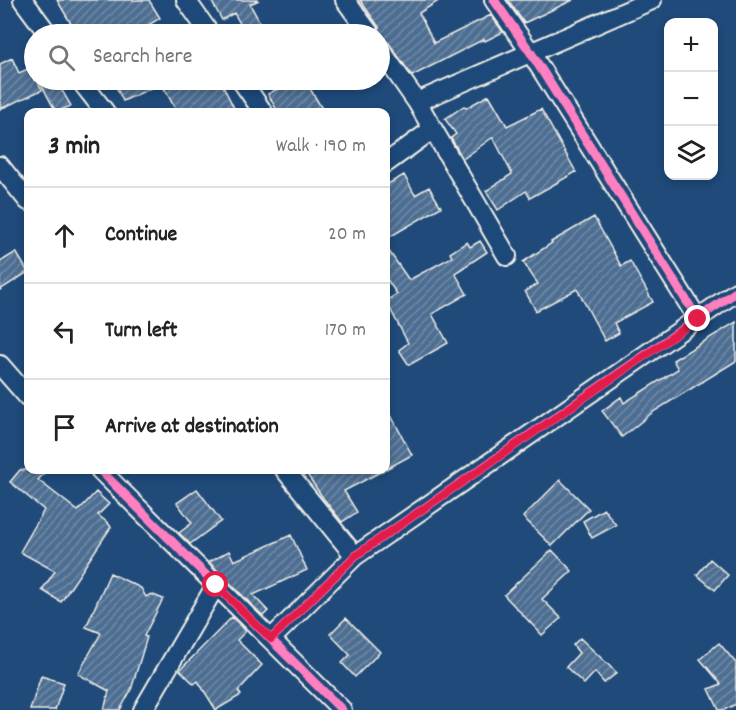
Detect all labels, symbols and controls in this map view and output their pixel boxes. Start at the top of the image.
map controls [664,18,718,180]
button: + [664,18,718,72]
search box [24,24,390,90]
icon: search [45,41,78,74]
text: Search here [93,42,192,73]
button: − [664,72,718,126]
button: layers [664,126,718,180]
text: 3 min [48,129,100,166]
text: Walk · 190 m [276,133,366,161]
icon: ahead [48,219,81,252]
text: Continue [105,220,177,251]
text: 20 m [328,221,366,249]
route end [684,305,710,331]
icon: left [48,315,81,348]
text: Turn left [105,316,177,347]
text: 170 m [325,317,366,345]
icon: arrive [48,411,81,444]
text: Arrive at destination [105,412,279,443]
route start [202,571,228,597]

